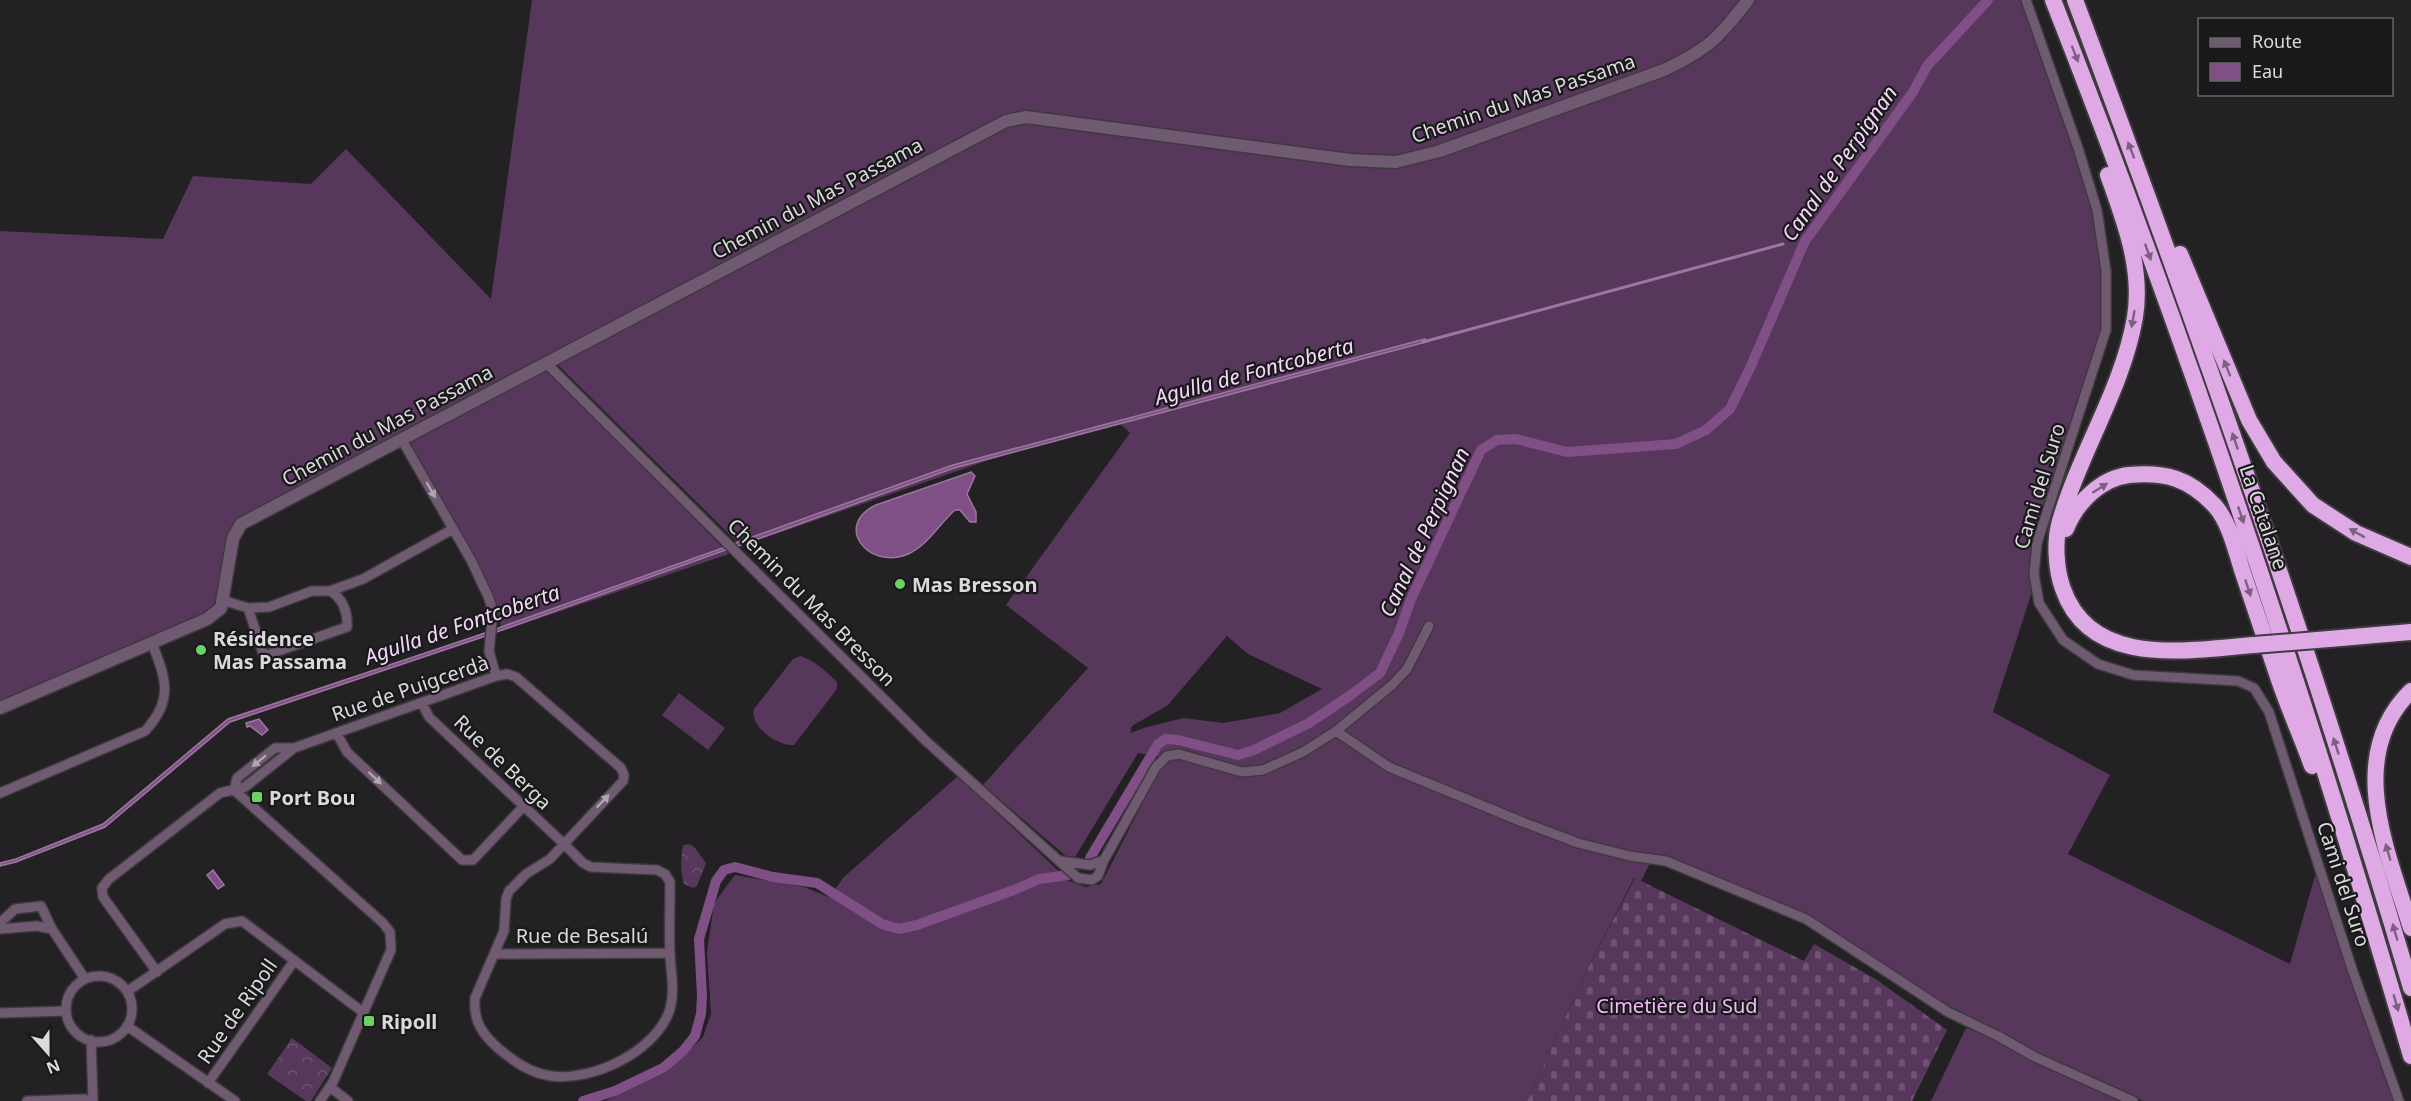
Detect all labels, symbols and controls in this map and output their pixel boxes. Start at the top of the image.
legend [2198,18,2393,96]
text: Route [2252,29,2302,53]
one-way arrow [2070,46,2080,64]
street label: Chemin du Mas Passama [1407,47,1639,149]
text: Eau [2252,59,2283,83]
water label: Canal de Perpignan [1775,80,1903,246]
street label: Chemin du Mas Passama [707,131,927,265]
one-way arrow [2126,141,2135,159]
one-way arrow [2144,243,2154,261]
one-way arrow [2129,309,2138,328]
water label: Agulla de Fontcoberta [1150,331,1357,412]
street label: Chemin du Mas Passama [277,358,497,492]
one-way arrow [2222,359,2231,377]
street label: Cami del Suro [2007,420,2071,552]
one-way arrow [2229,432,2239,450]
water label: Canal de Perpignan [1372,443,1476,621]
street label: La Catalane [2233,461,2295,573]
one-way arrow [426,482,437,498]
one-way arrow [2092,482,2108,493]
one-way arrow [2237,506,2246,524]
street label: Chemin du Mas Bresson [722,512,902,692]
one-way arrow [2349,528,2366,538]
place label: Mas Bresson [912,571,1037,598]
water label: Agulla de Fontcoberta [359,577,563,671]
marker: Mas Bresson [893,577,907,591]
one-way arrow [2244,579,2253,597]
place label: Résidence Mas Passama [213,625,347,675]
marker: Résidence Mas Passama [194,643,208,657]
street label: Rue de Puigcerdà [328,648,492,728]
street label: Rue de Berga [448,709,558,815]
one-way arrow [2331,737,2341,755]
one-way arrow [251,754,267,767]
one-way arrow [367,770,381,784]
place label: Port Bou [269,784,356,811]
marker: Port Bou [250,790,264,804]
one-way arrow [596,794,610,809]
street label: Cami del Suro [2311,818,2377,950]
one-way arrow [2382,843,2392,861]
street label: Rue de Besalú [516,922,648,949]
one-way arrow [2389,923,2399,941]
street label: Rue de Ripoll [191,953,283,1069]
park label: Cimetière du Sud [1596,992,1758,1019]
one-way arrow [2392,994,2401,1012]
place label: Ripoll [381,1008,437,1035]
marker: Ripoll [362,1014,376,1028]
north arrow [18,1023,78,1083]
text: N [43,1054,63,1080]

